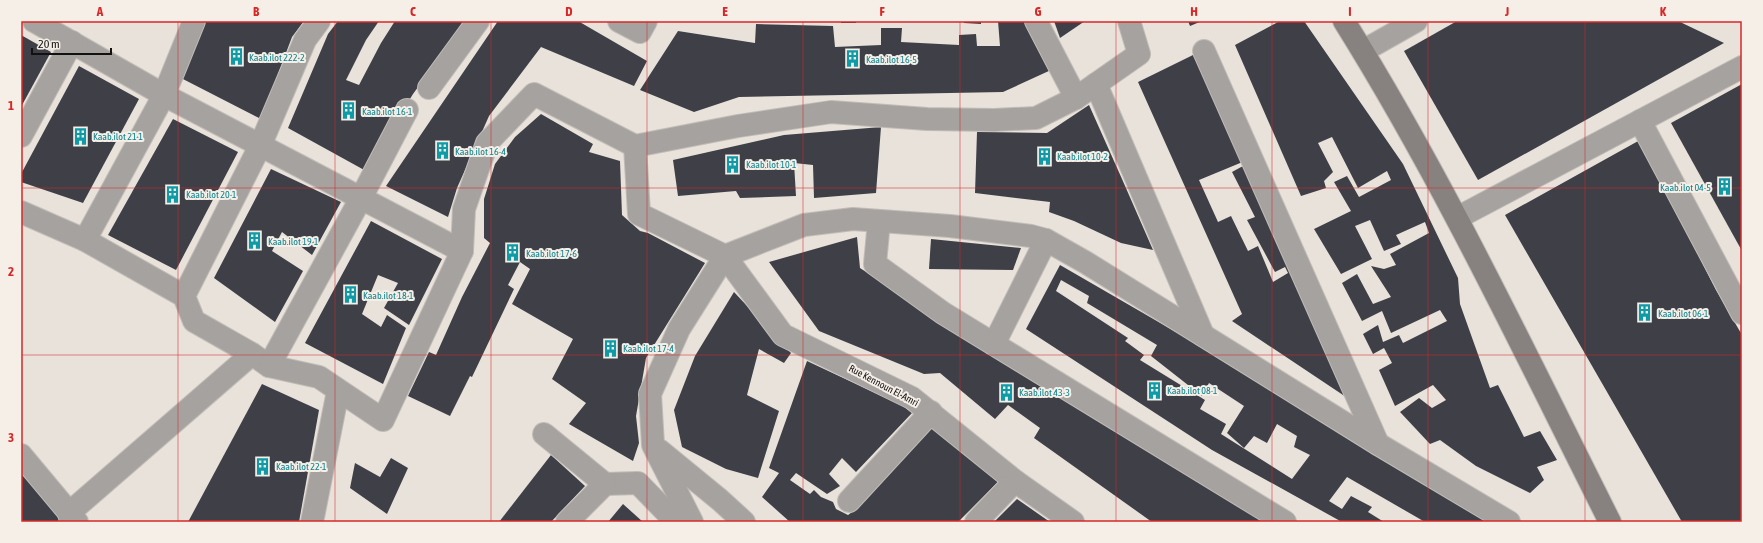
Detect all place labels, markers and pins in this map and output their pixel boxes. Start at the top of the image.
building icon: Kaab.ilot 222-2 [226,47,246,67]
building icon: Kaab.ilot 16-5 [843,49,863,69]
place label: Kaab.ilot 222-2 [249,52,305,63]
place label: Kaab.ilot 16-5 [866,54,917,65]
building icon: Kaab.ilot 16-1 [339,101,359,121]
place label: Kaab.ilot 16-1 [362,106,413,117]
building icon: Kaab.ilot 21-1 [70,126,90,146]
place label: Kaab.ilot 21-1 [93,131,143,142]
building icon: Kaab.ilot 16-4 [432,141,452,161]
place label: Kaab.ilot 16-4 [455,146,506,157]
building icon: Kaab.ilot 10-2 [1034,146,1054,166]
place label: Kaab.ilot 10-2 [1057,151,1108,162]
building icon: Kaab.ilot 10-1 [723,154,743,174]
place label: Kaab.ilot 10-1 [746,159,797,170]
building icon: Kaab.ilot 04-5 [1714,177,1734,197]
place label: Kaab.ilot 04-5 [1660,182,1711,193]
building icon: Kaab.ilot 20-1 [163,184,183,204]
place label: Kaab.ilot 20-1 [186,189,237,200]
building icon: Kaab.ilot 19-1 [245,231,265,251]
place label: Kaab.ilot 19-1 [268,236,319,247]
building icon: Kaab.ilot 17-6 [503,243,523,263]
place label: Kaab.ilot 17-6 [526,248,577,259]
building icon: Kaab.ilot 18-1 [340,285,360,305]
place label: Kaab.ilot 18-1 [363,290,414,301]
building icon: Kaab.ilot 06-1 [1635,303,1655,323]
place label: Kaab.ilot 06-1 [1658,308,1709,319]
building icon: Kaab.ilot 17-4 [600,338,620,358]
place label: Kaab.ilot 17-4 [623,343,674,354]
building icon: Kaab.ilot 08-1 [1144,380,1164,400]
building icon: Kaab.ilot 43-3 [996,382,1016,402]
place label: Kaab.ilot 08-1 [1167,385,1218,396]
place label: Kaab.ilot 43-3 [1019,387,1070,398]
building icon: Kaab.ilot 22-1 [253,456,273,476]
place label: Kaab.ilot 22-1 [276,461,327,472]

